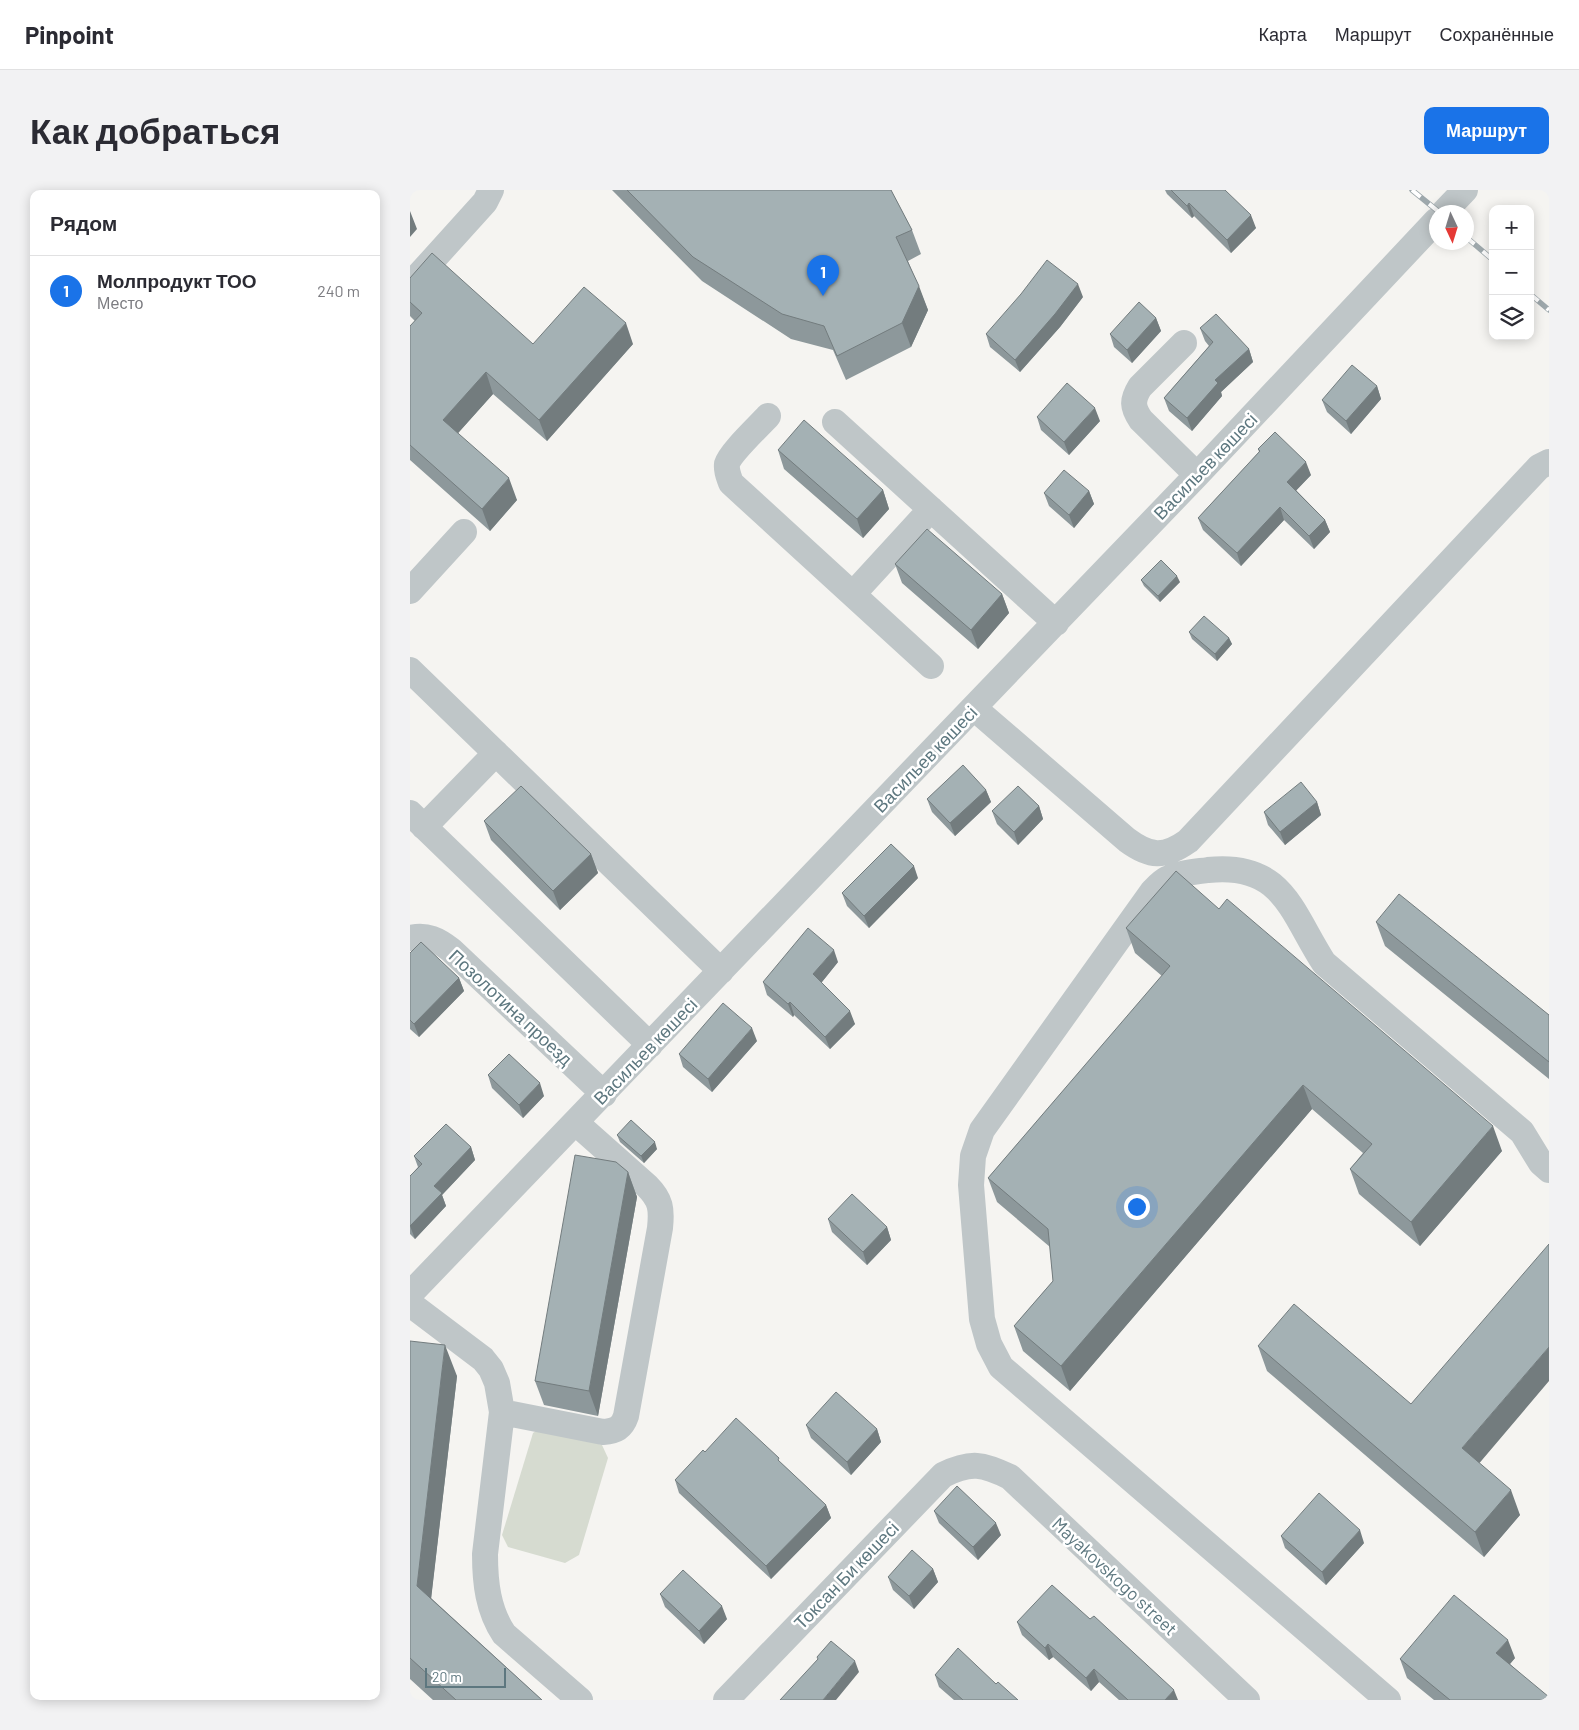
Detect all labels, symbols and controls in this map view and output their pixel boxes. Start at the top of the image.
text: Pinpoint [25,20,114,49]
text: Карта [1259,23,1307,45]
text: Маршрут [1335,23,1411,45]
text: Сохранённые [1439,23,1554,45]
button: Маршрут [1424,107,1549,154]
text: Как добраться [30,109,280,151]
north arrow [1429,205,1474,250]
map controls [1489,205,1534,340]
button: + [1489,205,1534,250]
text: Рядом [50,210,117,235]
button: − [1489,250,1534,295]
pin: 1 [807,255,839,296]
text: Молпродукт ТОО [97,269,257,292]
text: 1 [63,281,69,300]
text: 240 m [317,281,360,300]
text: Место [97,293,143,312]
button: layers [1489,295,1534,340]
street label: Васильев көшесі [1149,408,1261,524]
street label: Васильев көшесі [869,701,981,817]
street label: Позолотина проезд [445,944,577,1070]
street label: Васильев көшесі [589,993,701,1109]
your location [1124,1194,1150,1220]
street label: Mayakovskogo street [1048,1512,1182,1640]
street label: Токсан Би көшесі [789,1517,903,1633]
scale bar [425,1665,506,1688]
text: 20 m [432,1668,462,1685]

